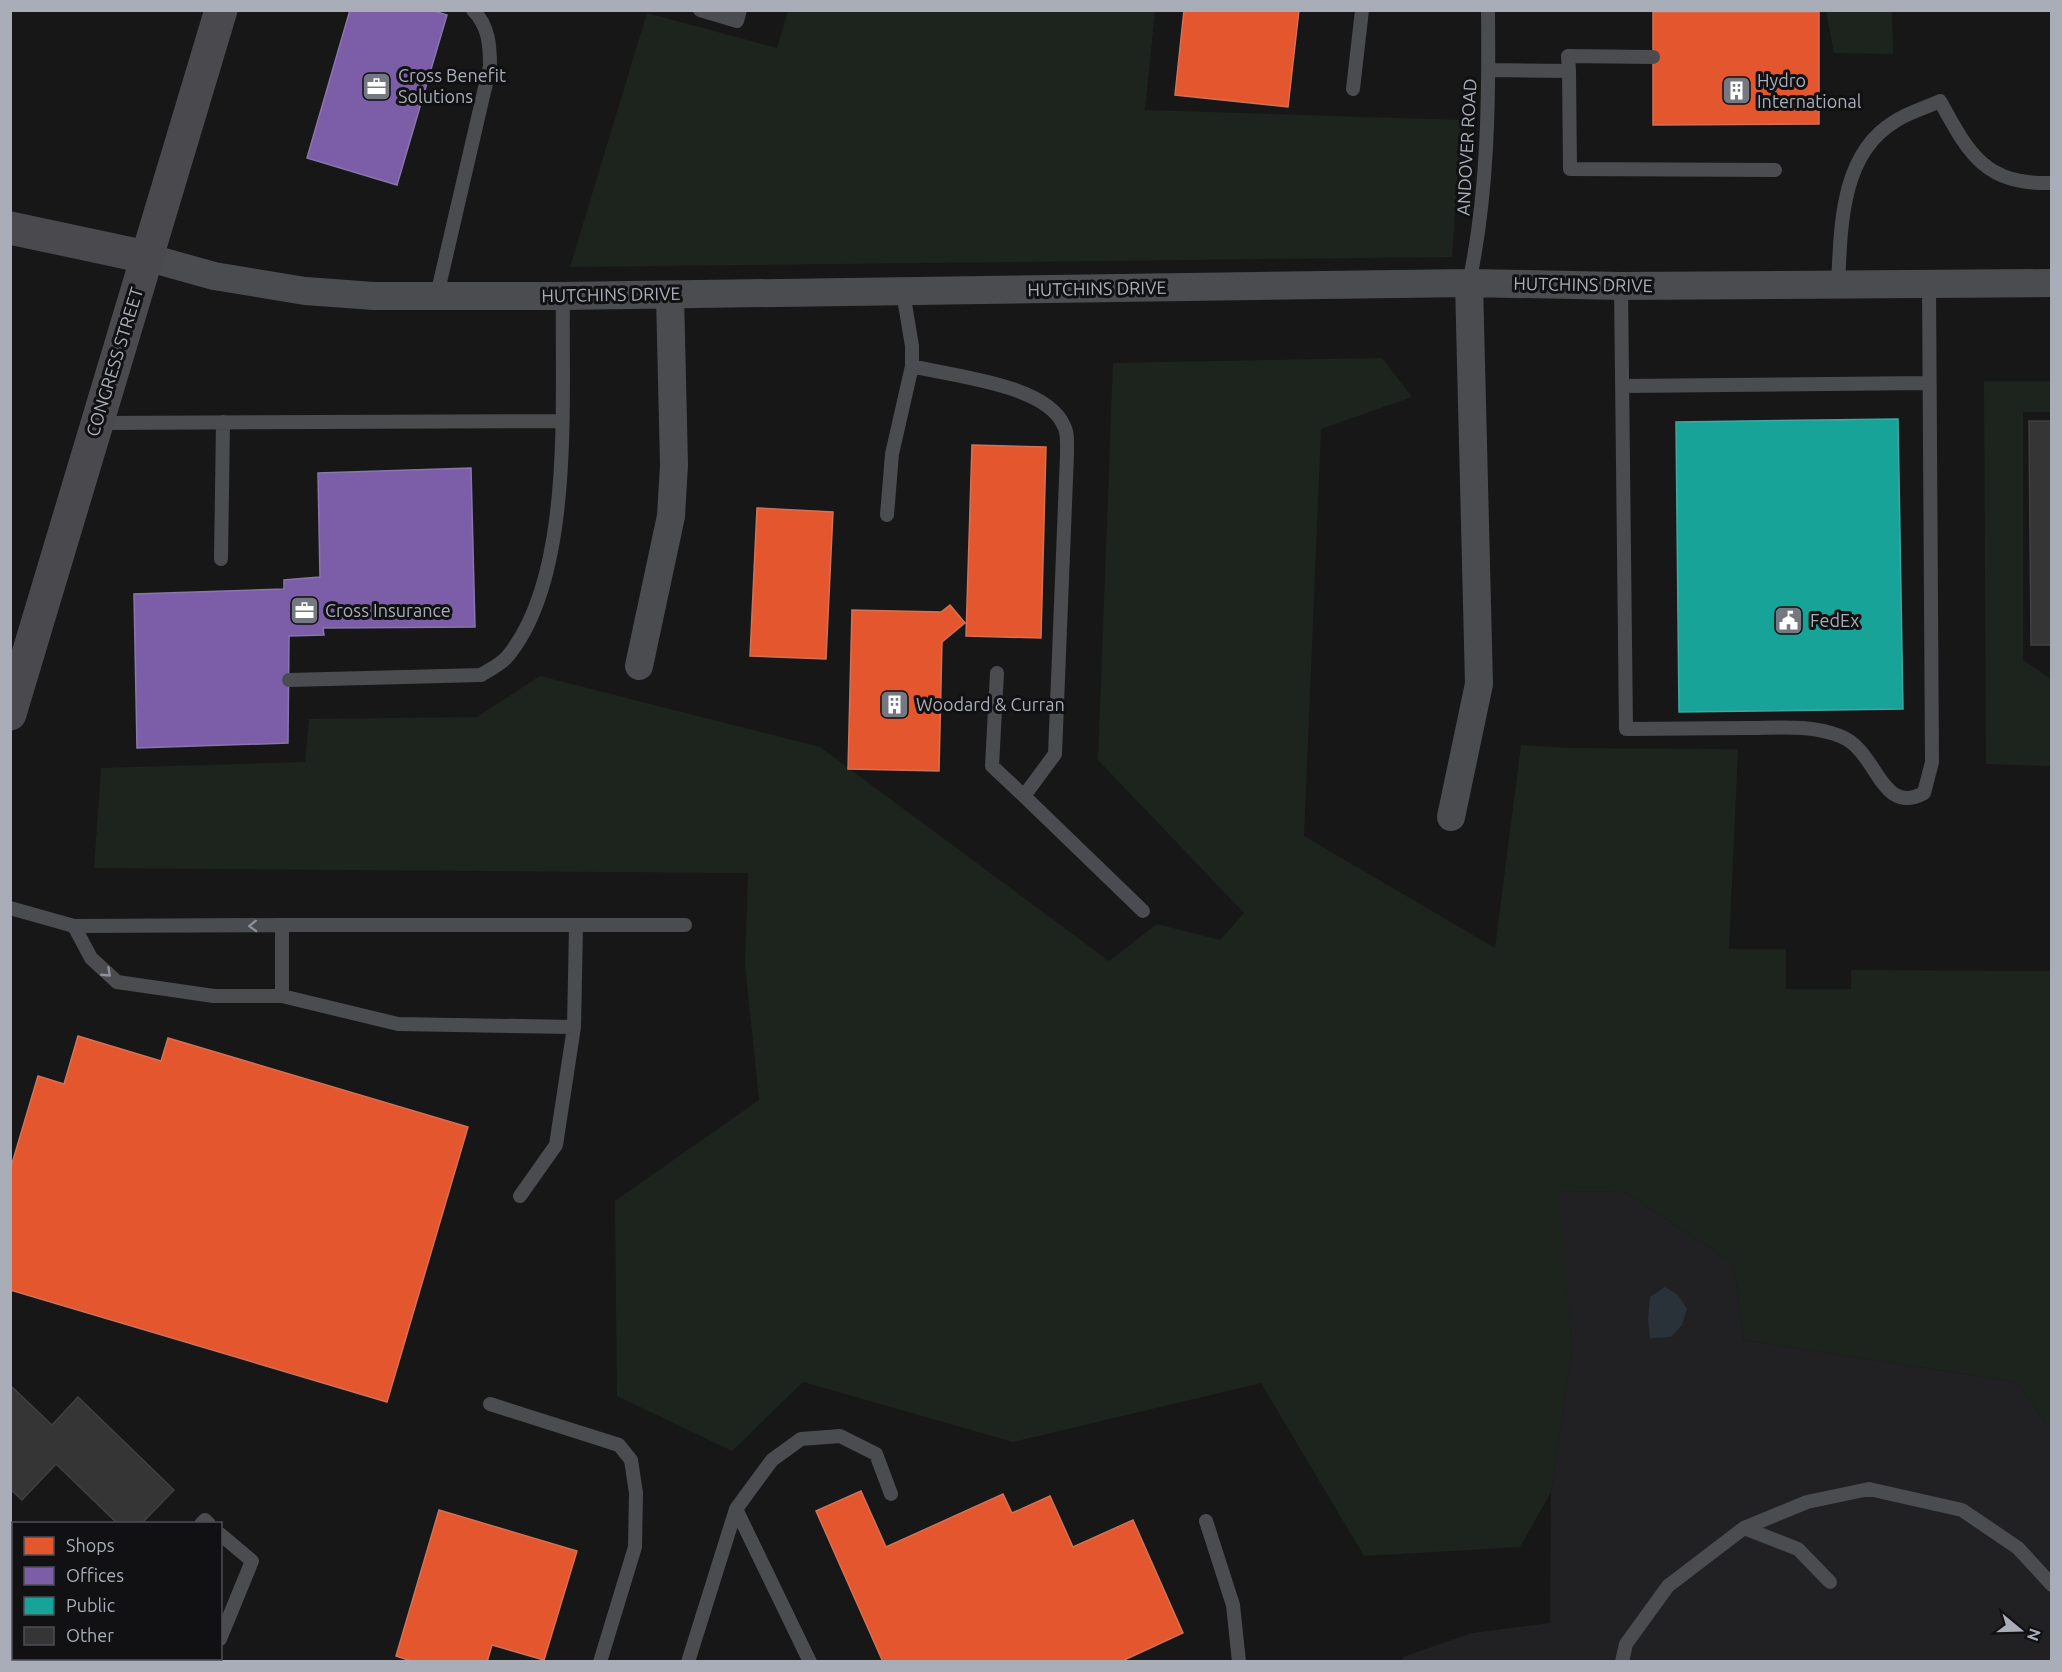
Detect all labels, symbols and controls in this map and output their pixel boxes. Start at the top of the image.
place label: Cross Benefit Solutions [398,65,506,106]
office icon: Cross Benefit Solutions [361,70,393,102]
place label: Hydro International [1757,70,1862,111]
building icon: Hydro International [1720,75,1752,107]
street label: ANDOVER ROAD [1452,78,1480,216]
street label: HUTCHINS DRIVE [1513,273,1653,295]
street label: HUTCHINS DRIVE [1027,277,1167,299]
street label: HUTCHINS DRIVE [541,283,681,305]
street label: CONGRESS STREET [82,285,146,439]
office icon: Cross Insurance [288,595,320,627]
place label: Cross Insurance [325,600,451,620]
public building icon: FedEx [1773,605,1805,637]
place label: FedEx [1810,610,1859,630]
building icon: Woodard & Curran [879,689,911,721]
place label: Woodard & Curran [916,694,1065,714]
one-way arrow [248,919,257,932]
one-way arrow [100,966,111,977]
legend [12,1522,222,1660]
text: Shops [66,1535,115,1555]
text: Offices [66,1565,124,1585]
text: Public [66,1595,115,1615]
north arrow [1990,1600,2050,1660]
text: Other [66,1625,114,1645]
text: N [2024,1626,2045,1643]

